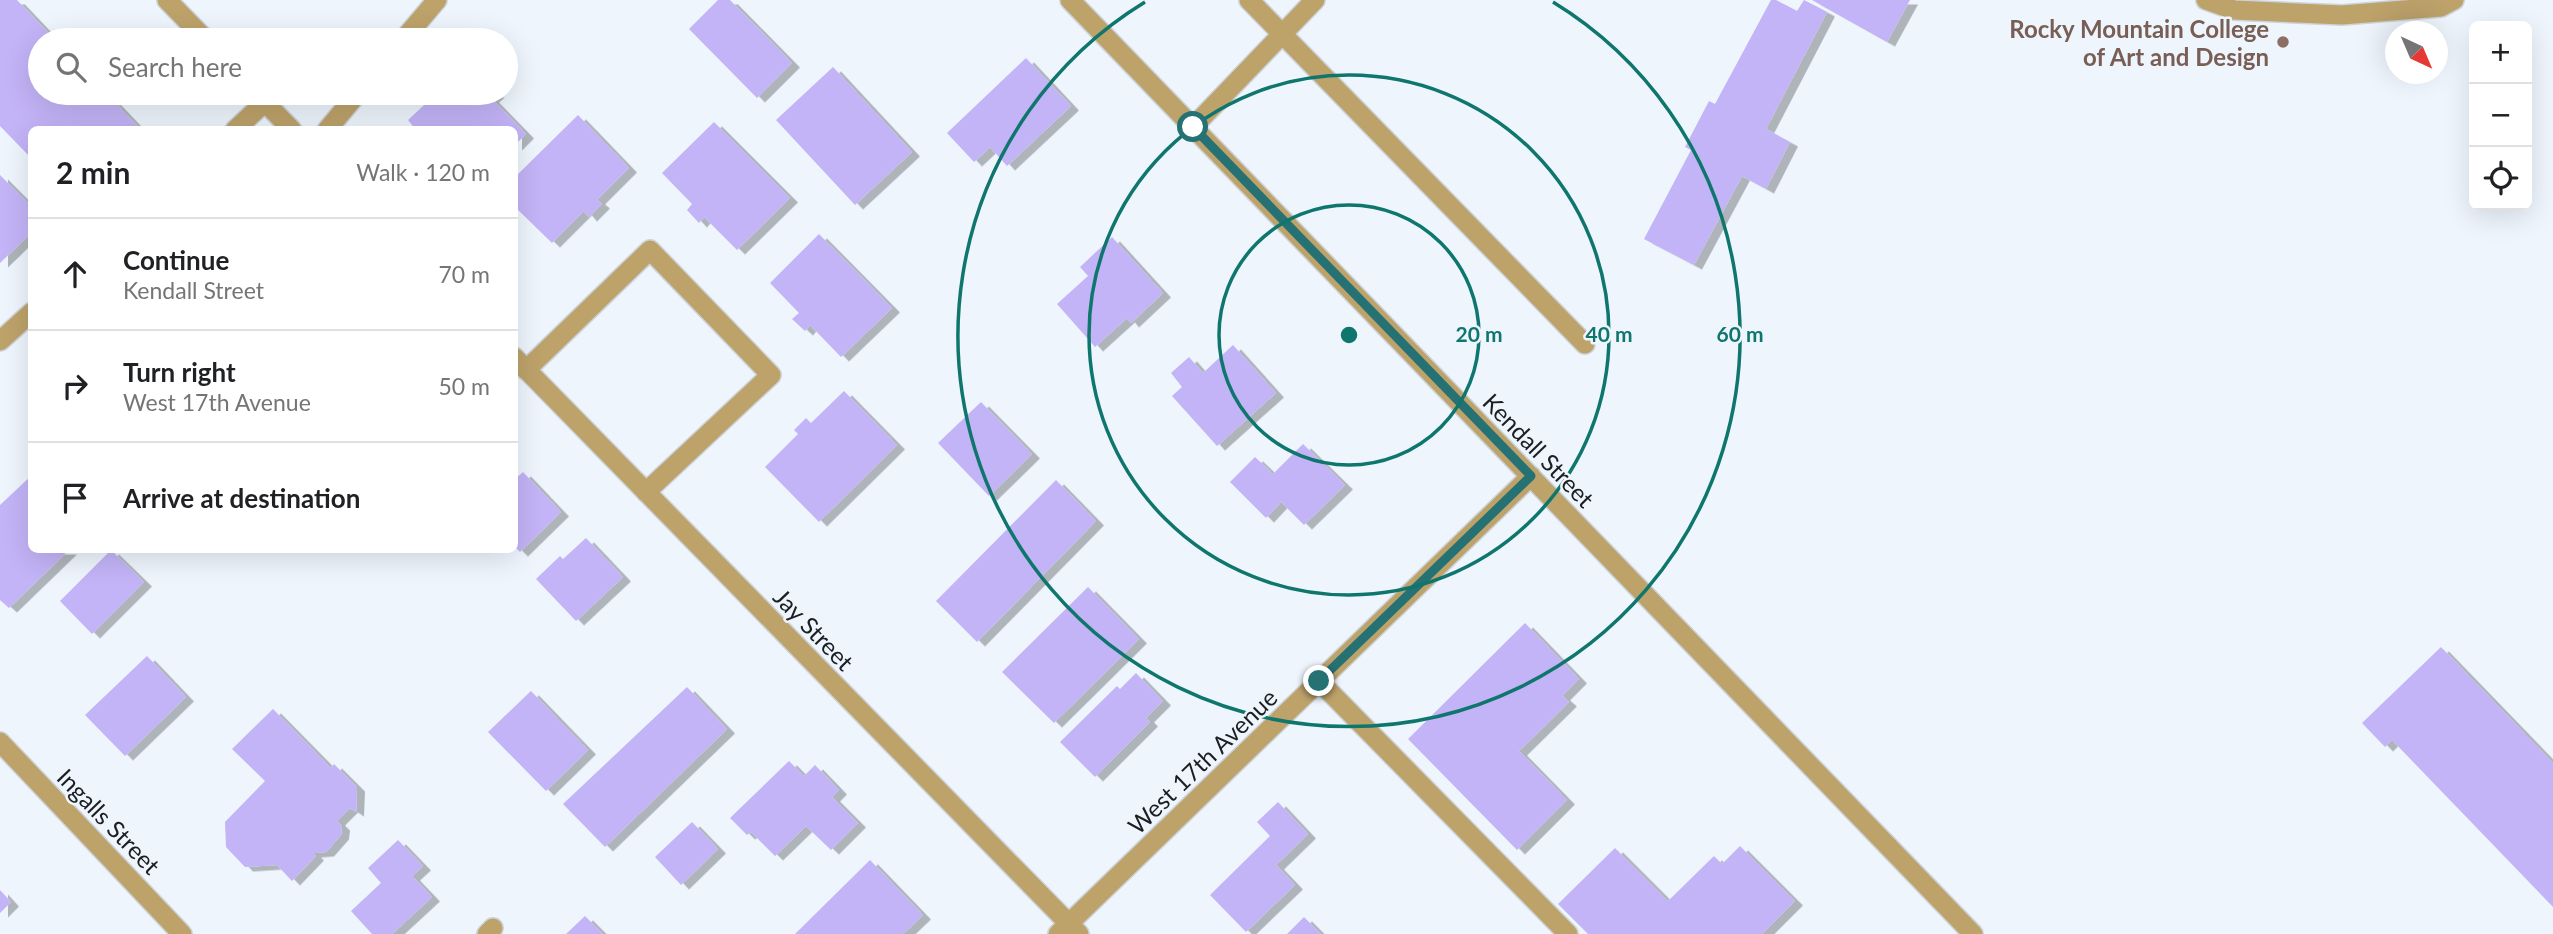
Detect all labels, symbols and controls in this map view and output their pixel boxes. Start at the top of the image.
place label: Rocky Mountain College of Art and Design [2009,14,2269,71]
north arrow [2385,21,2448,84]
map controls [2469,21,2532,210]
button: + [2469,21,2532,84]
search box [28,28,518,105]
marker: Rocky Mountain College of Art and Design [2275,34,2291,50]
icon: search [52,48,90,86]
text: Search here [108,51,242,83]
button: − [2469,84,2532,147]
route start [1177,111,1208,142]
button: locate [2469,147,2532,210]
text: 2 min [56,154,130,190]
text: Walk · 120 m [356,158,490,186]
text: Continue [123,244,229,276]
icon: ahead [56,255,94,293]
text: 70 m [439,260,490,288]
text: Kendall Street [123,276,264,304]
text: 20 m [1455,321,1503,346]
text: 40 m [1585,321,1633,346]
text: 60 m [1716,321,1764,346]
centre of rings [1337,323,1361,347]
text: Turn right [123,356,236,388]
icon: right [56,367,94,405]
text: 50 m [439,372,490,400]
street label: Kendall Street [1477,387,1601,513]
text: West 17th Avenue [123,388,311,416]
icon: arrive [56,479,94,517]
text: Arrive at destination [123,482,360,514]
street label: Jay Street [768,582,860,676]
route end [1303,665,1334,696]
street label: West 17th Avenue [1121,683,1283,839]
street label: Ingalls Street [52,762,167,880]

